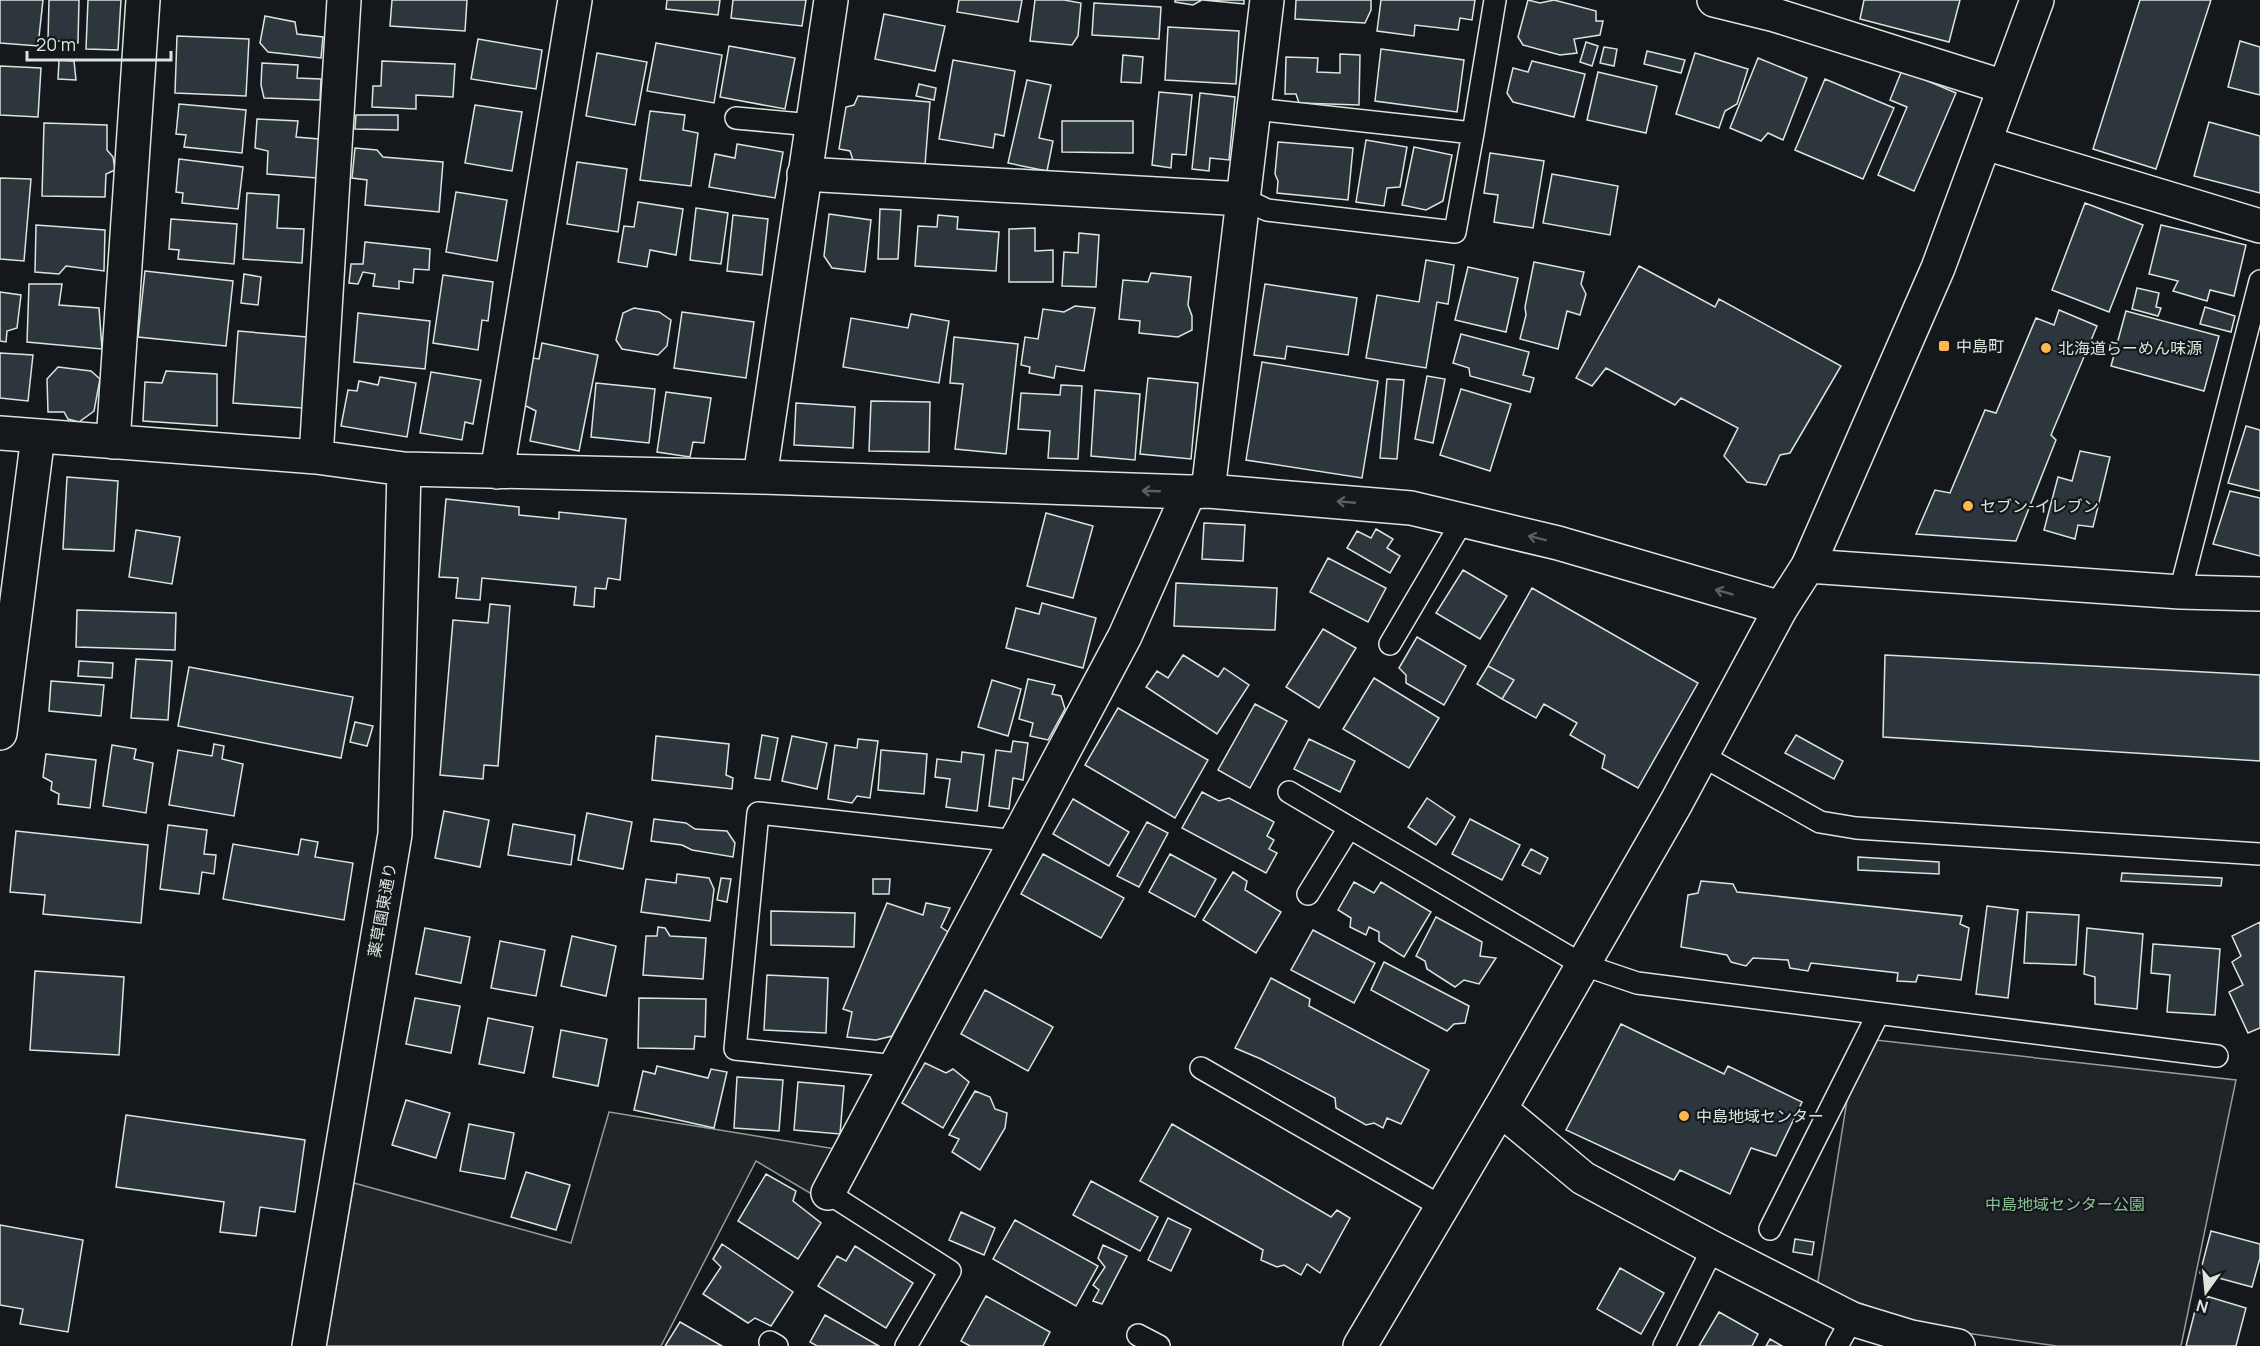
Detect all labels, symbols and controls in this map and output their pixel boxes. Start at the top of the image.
scale bar [27,24,171,62]
text: 20 m [36,32,76,56]
place label: 中島町 [1956,335,2004,357]
place label: 北海道らーめん味源 [2058,337,2202,359]
marker: 中島町 [1937,339,1951,353]
marker: 北海道らーめん味源 [2039,341,2053,355]
one-way arrow [1142,485,1162,497]
place label: セブン-イレブン [1980,495,2099,517]
one-way arrow [1336,497,1356,508]
marker: セブン-イレブン [1961,499,1975,513]
one-way arrow [1528,532,1547,544]
one-way arrow [1715,586,1734,597]
street label: 薬草園東通り [363,861,401,959]
place label: 中島地域センター [1696,1105,1824,1127]
marker: 中島地域センター [1677,1109,1691,1123]
park label: 中島地域センター公園 [1985,1193,2145,1215]
north arrow [2176,1262,2236,1322]
text: N [2194,1294,2211,1319]

